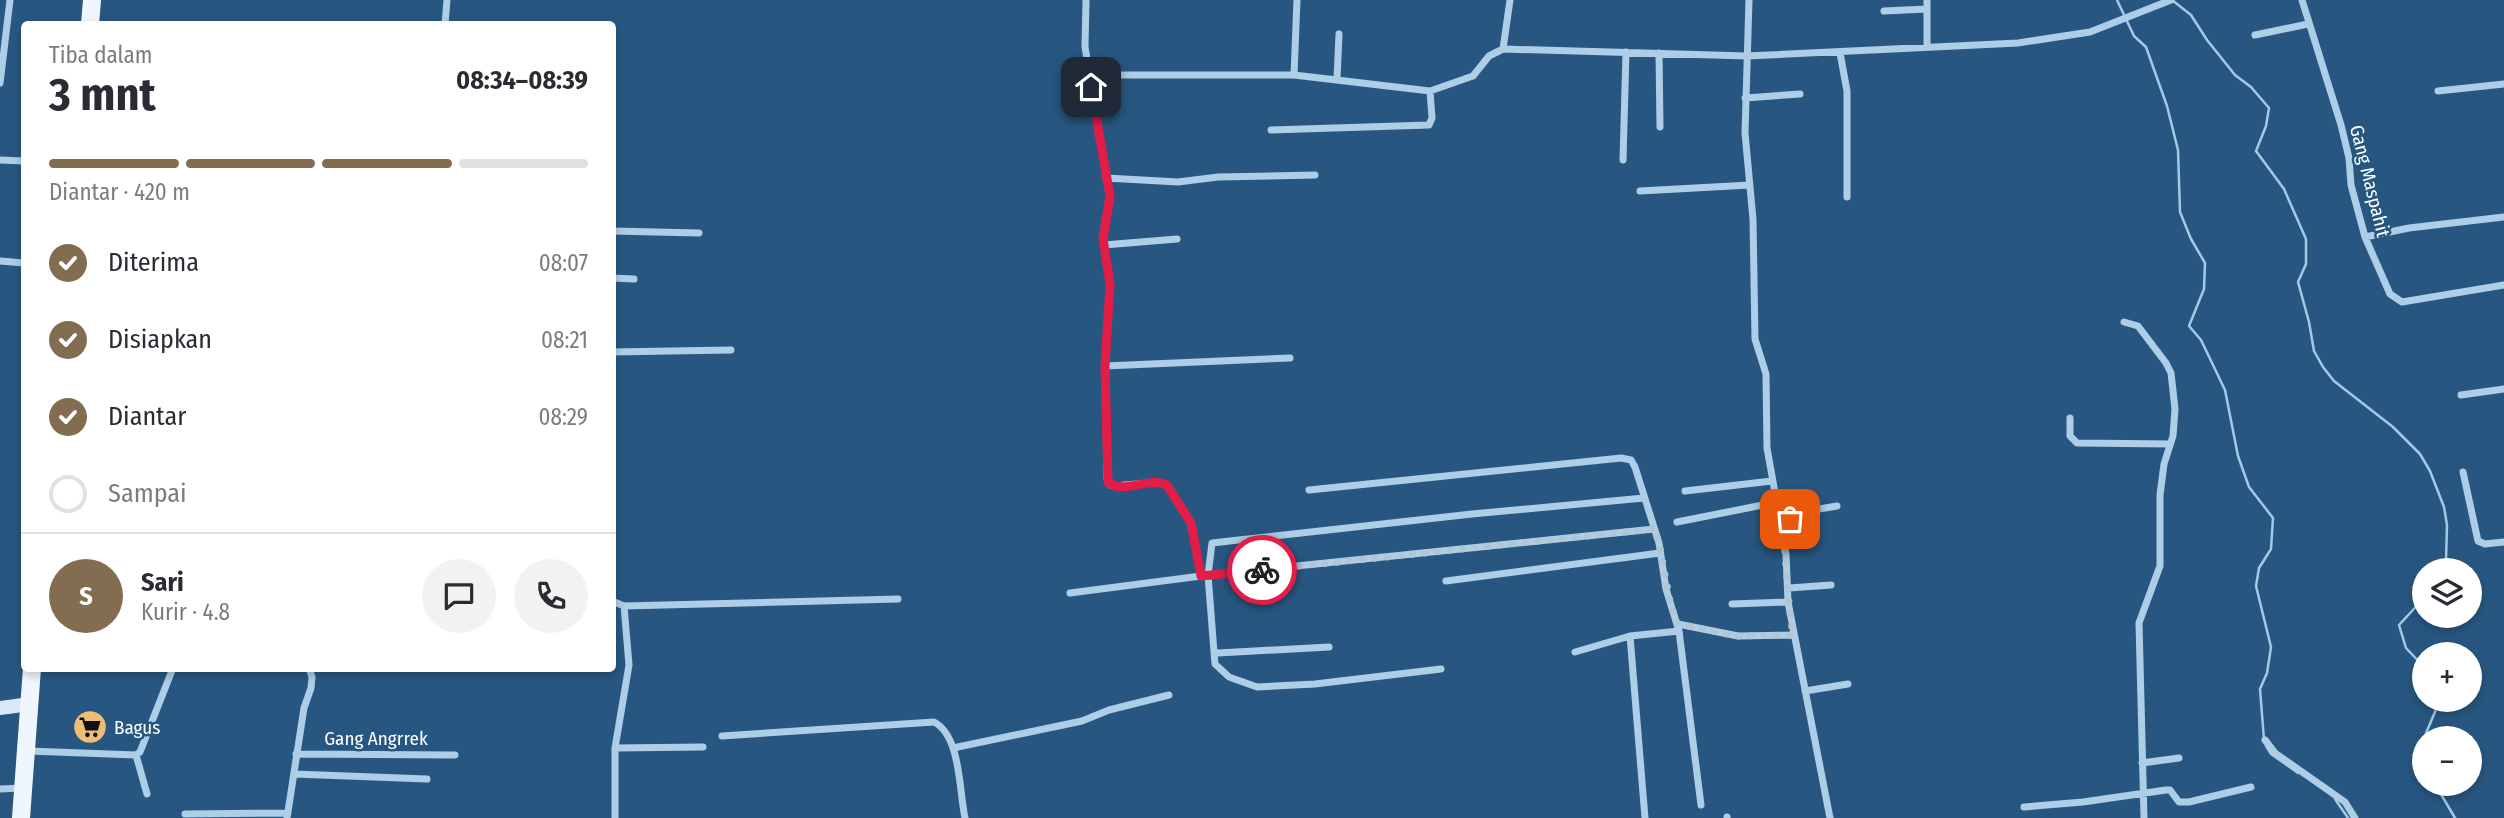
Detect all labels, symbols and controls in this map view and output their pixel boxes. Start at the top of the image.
text: Tiba dalam [49,41,152,69]
pin [1061,57,1121,117]
text: 08:34–08:39 [456,65,588,96]
text: 3 mnt [49,67,156,122]
icon: home [1072,68,1110,106]
street label: Gang Maspahit [2345,123,2395,240]
text: Diantar · 420 m [49,178,190,206]
icon: check [49,244,87,282]
text: Diterima [108,247,199,278]
text: 08:07 [539,249,588,277]
icon: check [49,321,87,359]
text: Disiapkan [108,324,212,355]
text: 08:21 [541,326,588,354]
icon: check [49,398,87,436]
text: Diantar [108,401,186,432]
text: 08:29 [538,403,588,431]
text: Sampai [108,478,187,509]
pin [1760,489,1820,549]
icon: bag [1771,500,1809,538]
courier [1227,535,1297,605]
icon: bike [1243,551,1281,589]
map controls [2412,558,2482,796]
button: layers [2412,558,2482,628]
button: chat [422,559,496,633]
button: phone [514,559,588,633]
text: Sari [141,567,184,598]
text: S [79,581,93,612]
text: Kurir · 4.8 [141,598,230,626]
button: + [2412,642,2482,712]
supermarket icon: Bagus [71,708,109,746]
place label: Bagus [114,716,160,739]
button: − [2412,726,2482,796]
street label: Gang Angrrek [324,727,428,750]

